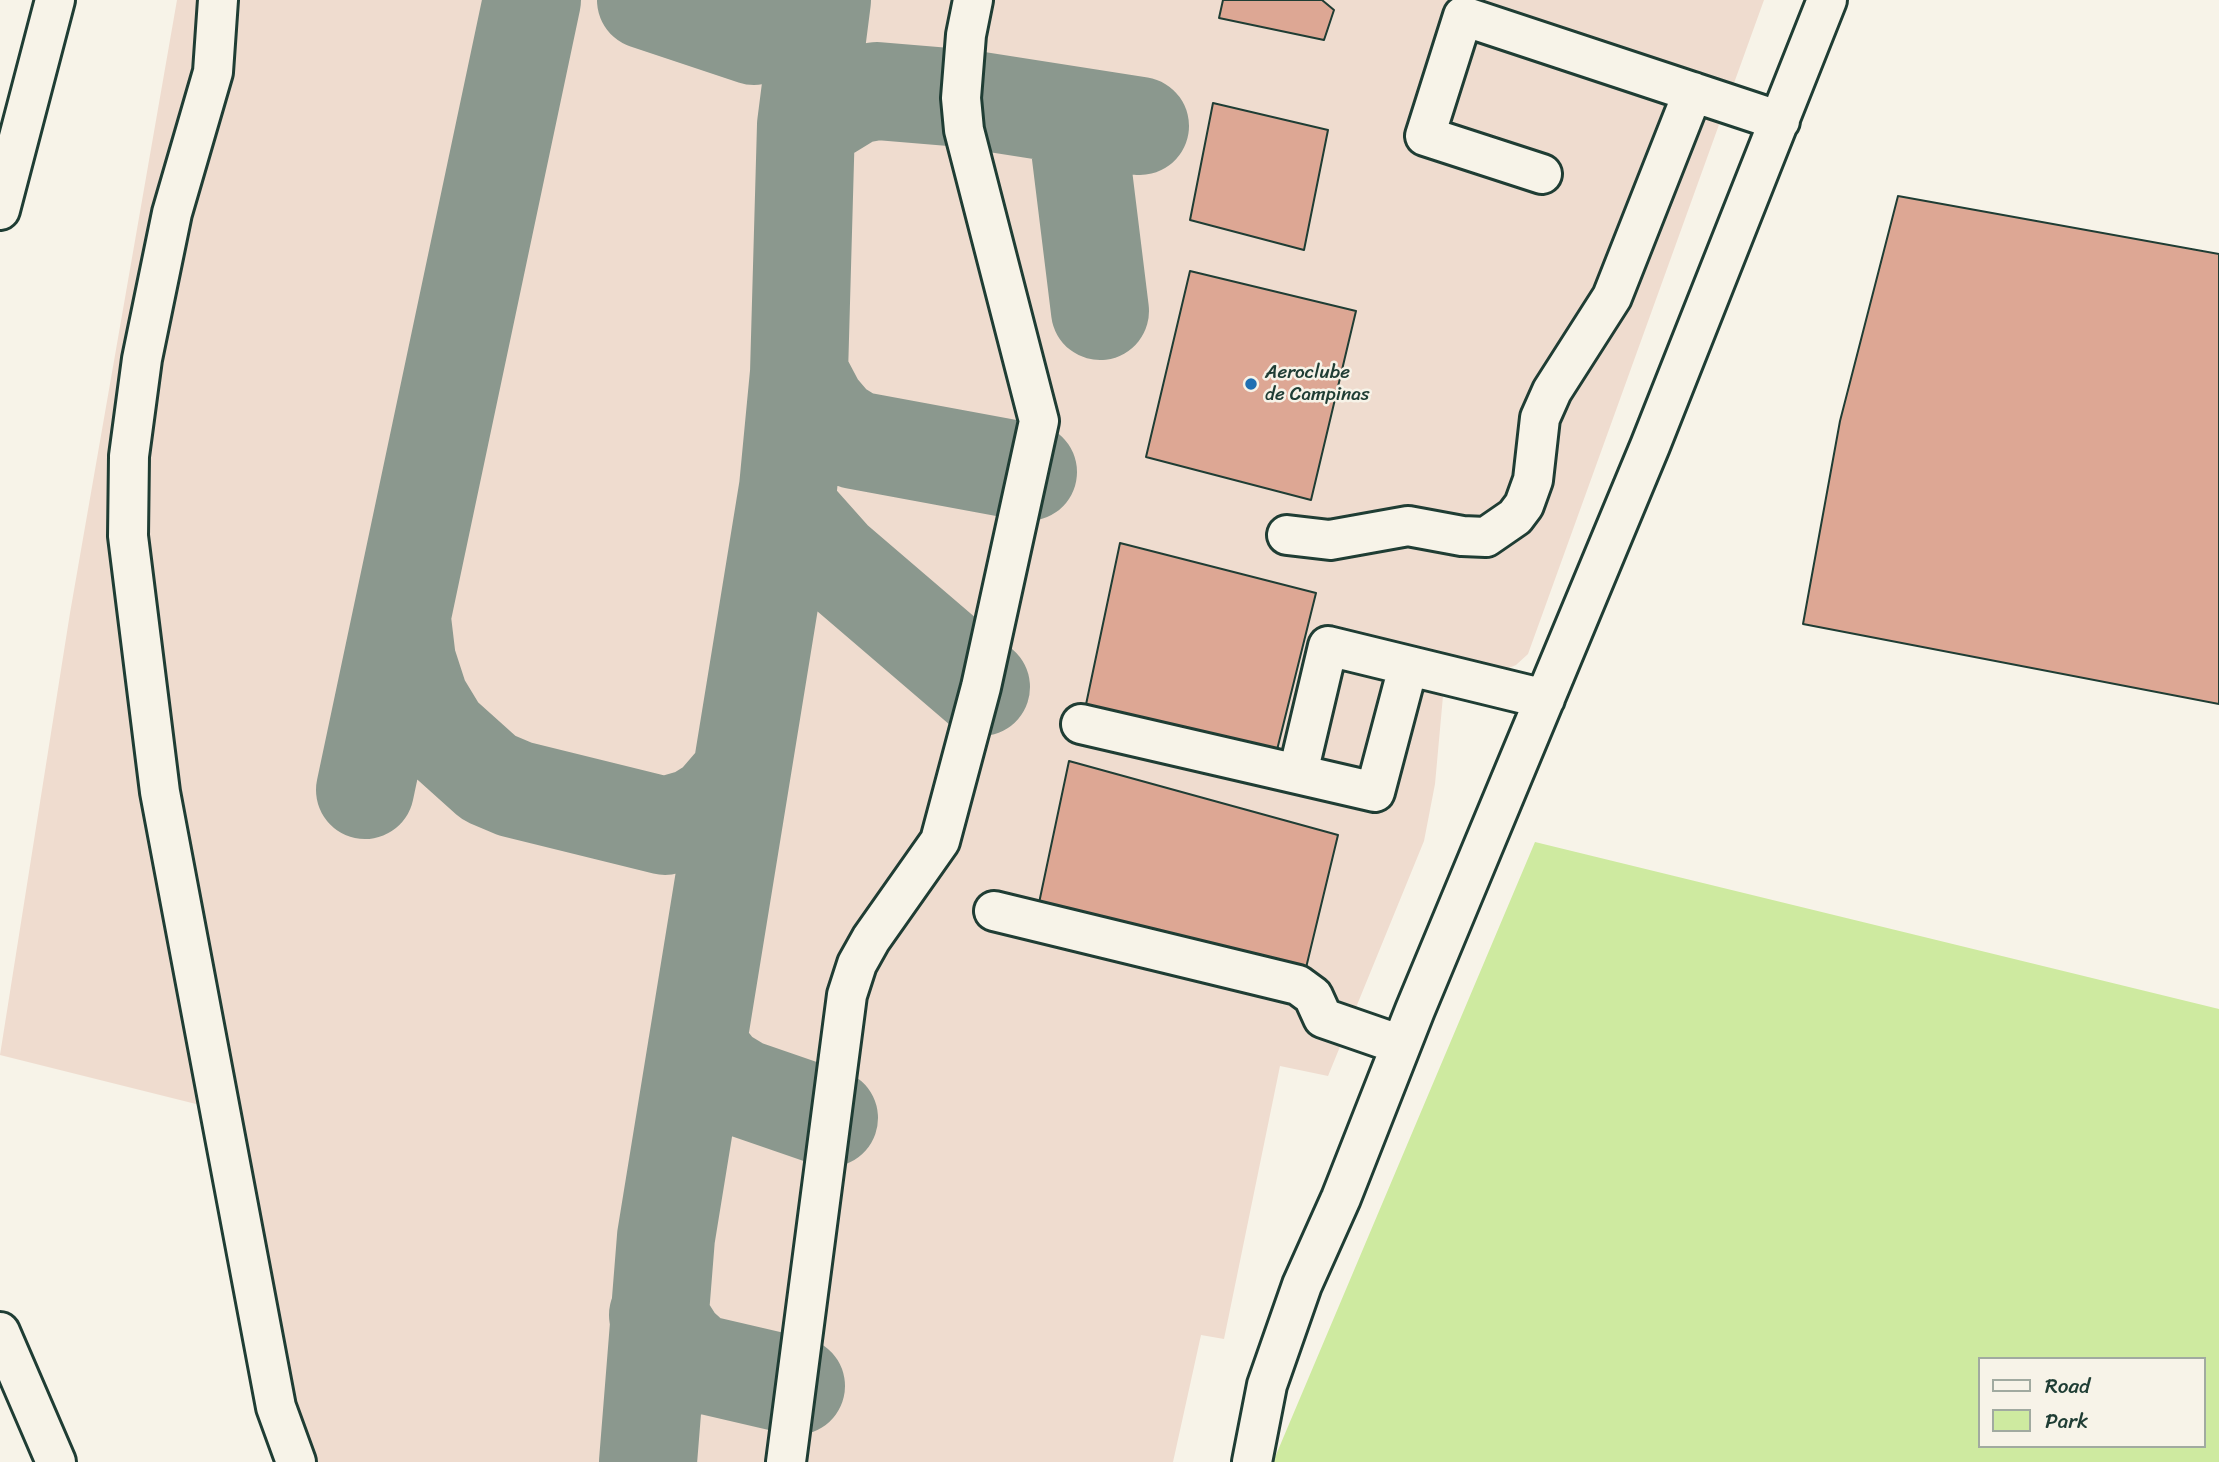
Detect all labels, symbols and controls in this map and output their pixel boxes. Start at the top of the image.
place label: Aeroclube de Campinas [1265,362,1370,406]
marker: Aeroclube de Campinas [1243,376,1259,392]
legend [1978,1357,2205,1448]
text: Road [2045,1367,2090,1405]
text: Park [2045,1402,2088,1440]

